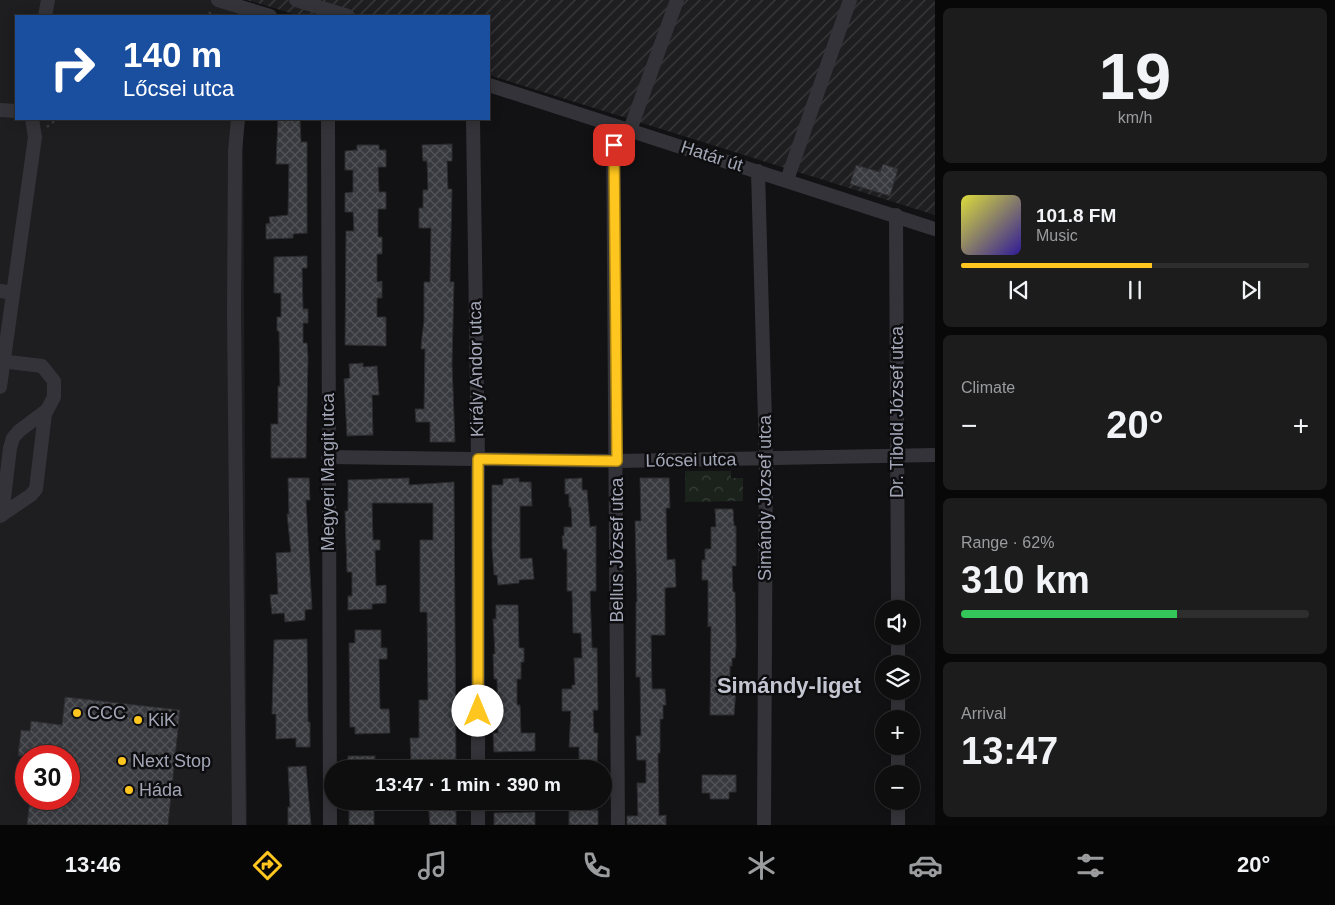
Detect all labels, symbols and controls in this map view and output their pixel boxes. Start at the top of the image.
icon: right [40,35,105,100]
text: 140 m [123,35,222,74]
text: 19 [1099,40,1171,113]
text: Lőcsei utca [123,76,234,101]
text: km/h [1118,109,1152,126]
pin [593,124,635,166]
icon: arrive [600,131,628,159]
street label: Határ út [678,137,746,175]
text: 101.8 FM [1036,205,1116,226]
text: Music [1036,227,1078,244]
icon: previous [1005,276,1033,304]
icon: pause [1121,276,1149,304]
icon: next [1237,276,1265,304]
street label: Király Andor utca [465,300,487,437]
street label: Dr. Tibold József utca [887,325,907,498]
text: Climate [961,379,1015,396]
street label: Megyeri Margit utca [318,392,338,551]
text: 20° [1106,404,1164,446]
text: − [961,410,977,441]
text: + [1293,410,1309,441]
street label: Simándy József utca [755,414,775,581]
street label: Lőcsei utca [645,449,738,471]
street label: Bellus József utca [607,476,627,623]
text: Range · 62% [961,534,1054,551]
text: 310 km [961,559,1090,601]
map controls [875,600,920,810]
button: sound [875,600,920,645]
button: layers [875,655,920,700]
district label: Simándy-liget [717,673,862,698]
position arrow [451,684,503,736]
place label: CCC [87,703,126,723]
text: Arrival [961,705,1006,722]
marker: CCC [71,707,83,719]
place label: KiK [148,710,176,730]
button: + [875,710,920,755]
marker: KiK [132,714,144,726]
text: 13:47 [961,730,1058,772]
speed limit sign: 30 [15,745,80,810]
place label: Next Stop [132,751,211,771]
marker: Next Stop [116,755,128,767]
button: − [875,765,920,810]
text: 13:47 · 1 min · 390 m [375,774,561,795]
place label: Háda [139,780,183,800]
marker: Háda [123,784,135,796]
icon: directions [250,848,285,883]
icon: music [415,848,450,883]
icon: phone [579,848,614,883]
icon: climate [744,848,779,883]
icon: car [908,848,943,883]
icon: filters [1073,848,1108,883]
text: 13:46 [65,852,121,877]
text: 20° [1237,852,1270,877]

